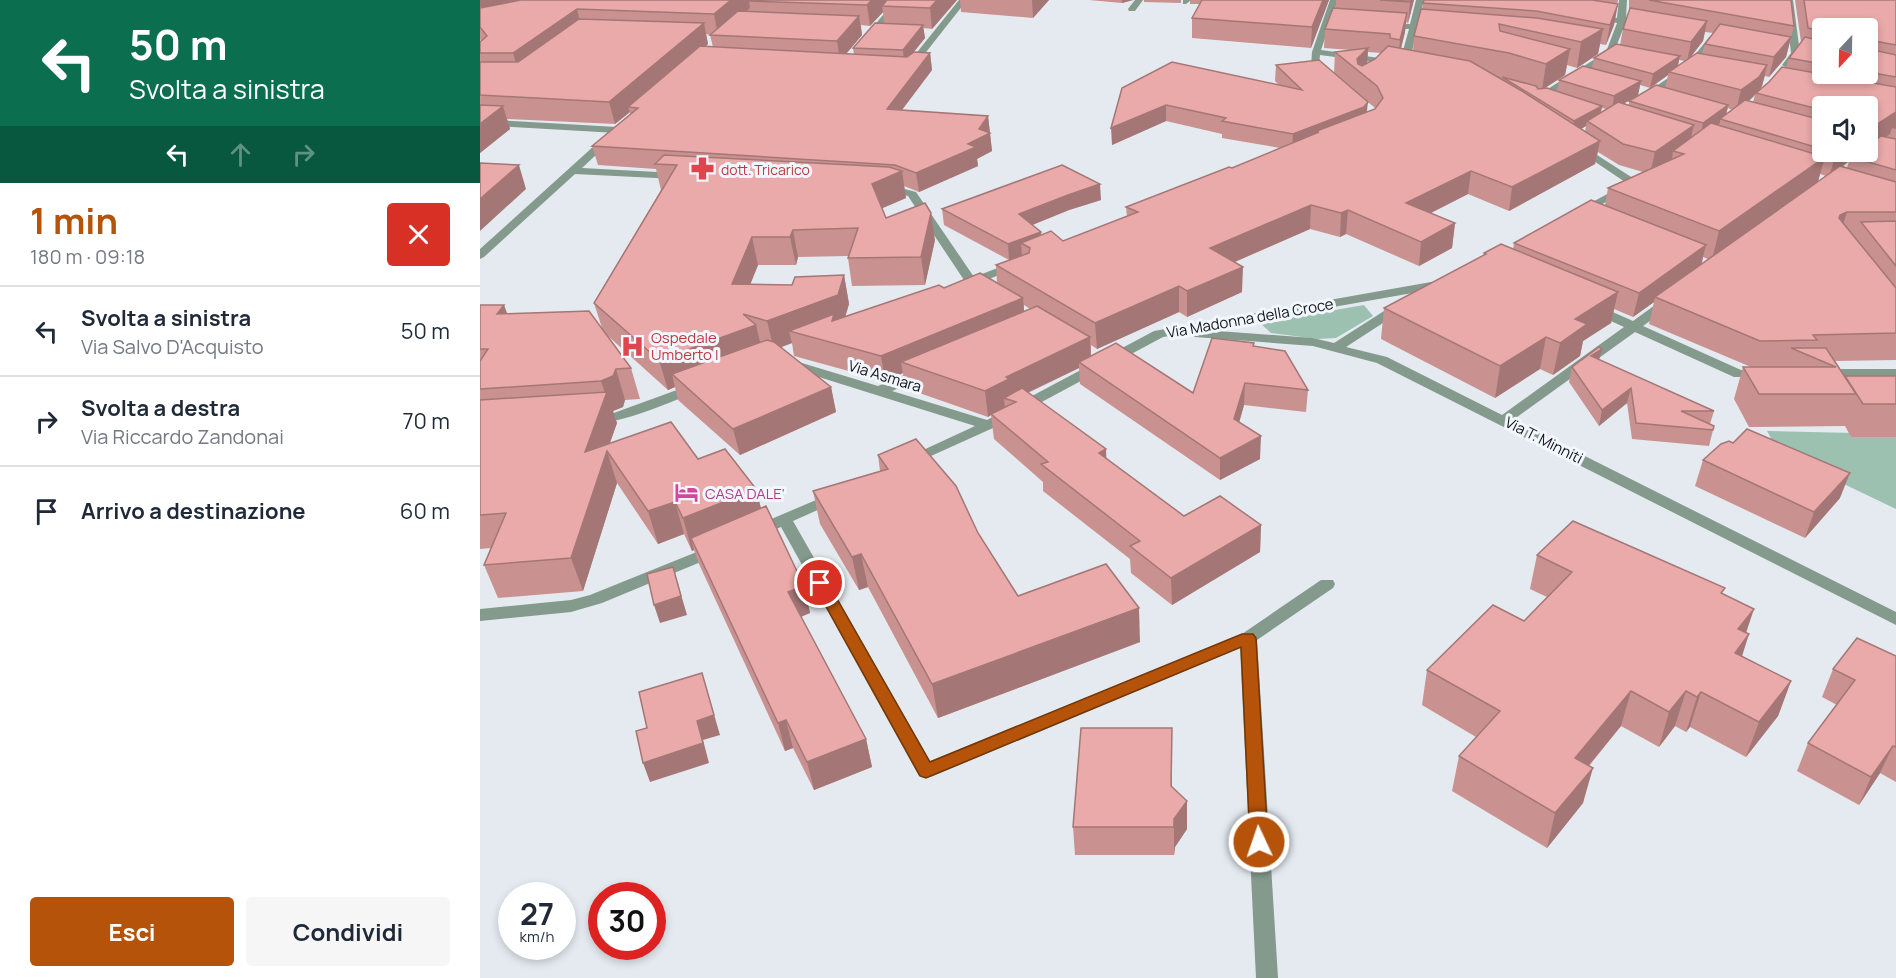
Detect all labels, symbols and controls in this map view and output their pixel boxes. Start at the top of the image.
text: 50 m [129,15,227,73]
north arrow [1812,18,1878,84]
map controls [1812,18,1878,162]
icon: left [30,24,108,102]
text: Svolta a sinistra [129,70,325,107]
button: sound [1812,96,1878,162]
icon: left [161,138,194,171]
icon: ahead [224,138,257,171]
icon: right [287,138,320,171]
pharmacy icon: dott. Tricarico [690,156,716,182]
place label: dott. Tricarico [721,160,810,179]
text: 1 min [30,196,118,245]
button: close [387,203,450,266]
text: 180 m · 09:18 [30,243,145,270]
street label: Via Madonna della Croce [1165,293,1335,343]
text: Svolta a sinistra [81,303,251,333]
icon: left [30,315,63,348]
text: 50 m [401,316,450,346]
place label: Ospedale Umberto I [651,327,718,365]
text: Via Salvo D'Acquisto [81,333,264,360]
hospital icon: Ospedale Umberto I [620,333,646,359]
street label: Via Asmara [846,355,924,397]
text: Svolta a destra [81,393,240,423]
icon: right [30,405,63,438]
text: 70 m [402,406,450,436]
street label: Via T. Minniti [1501,411,1587,469]
text: Via Riccardo Zandonai [81,423,284,450]
hotel icon: CASA DALE' [674,480,700,506]
place label: CASA DALE' [705,483,785,504]
icon: arrive [30,495,63,528]
text: Arrivo a destinazione [81,496,305,526]
text: 60 m [400,496,450,526]
pin [794,557,845,608]
icon: arrive [803,566,836,599]
position arrow [1227,810,1291,874]
speed limit sign: 30 [588,882,666,960]
text: 27 [520,893,554,934]
button: Esci [30,897,234,966]
button: Condividi [246,897,450,966]
text: km/h [520,926,554,947]

